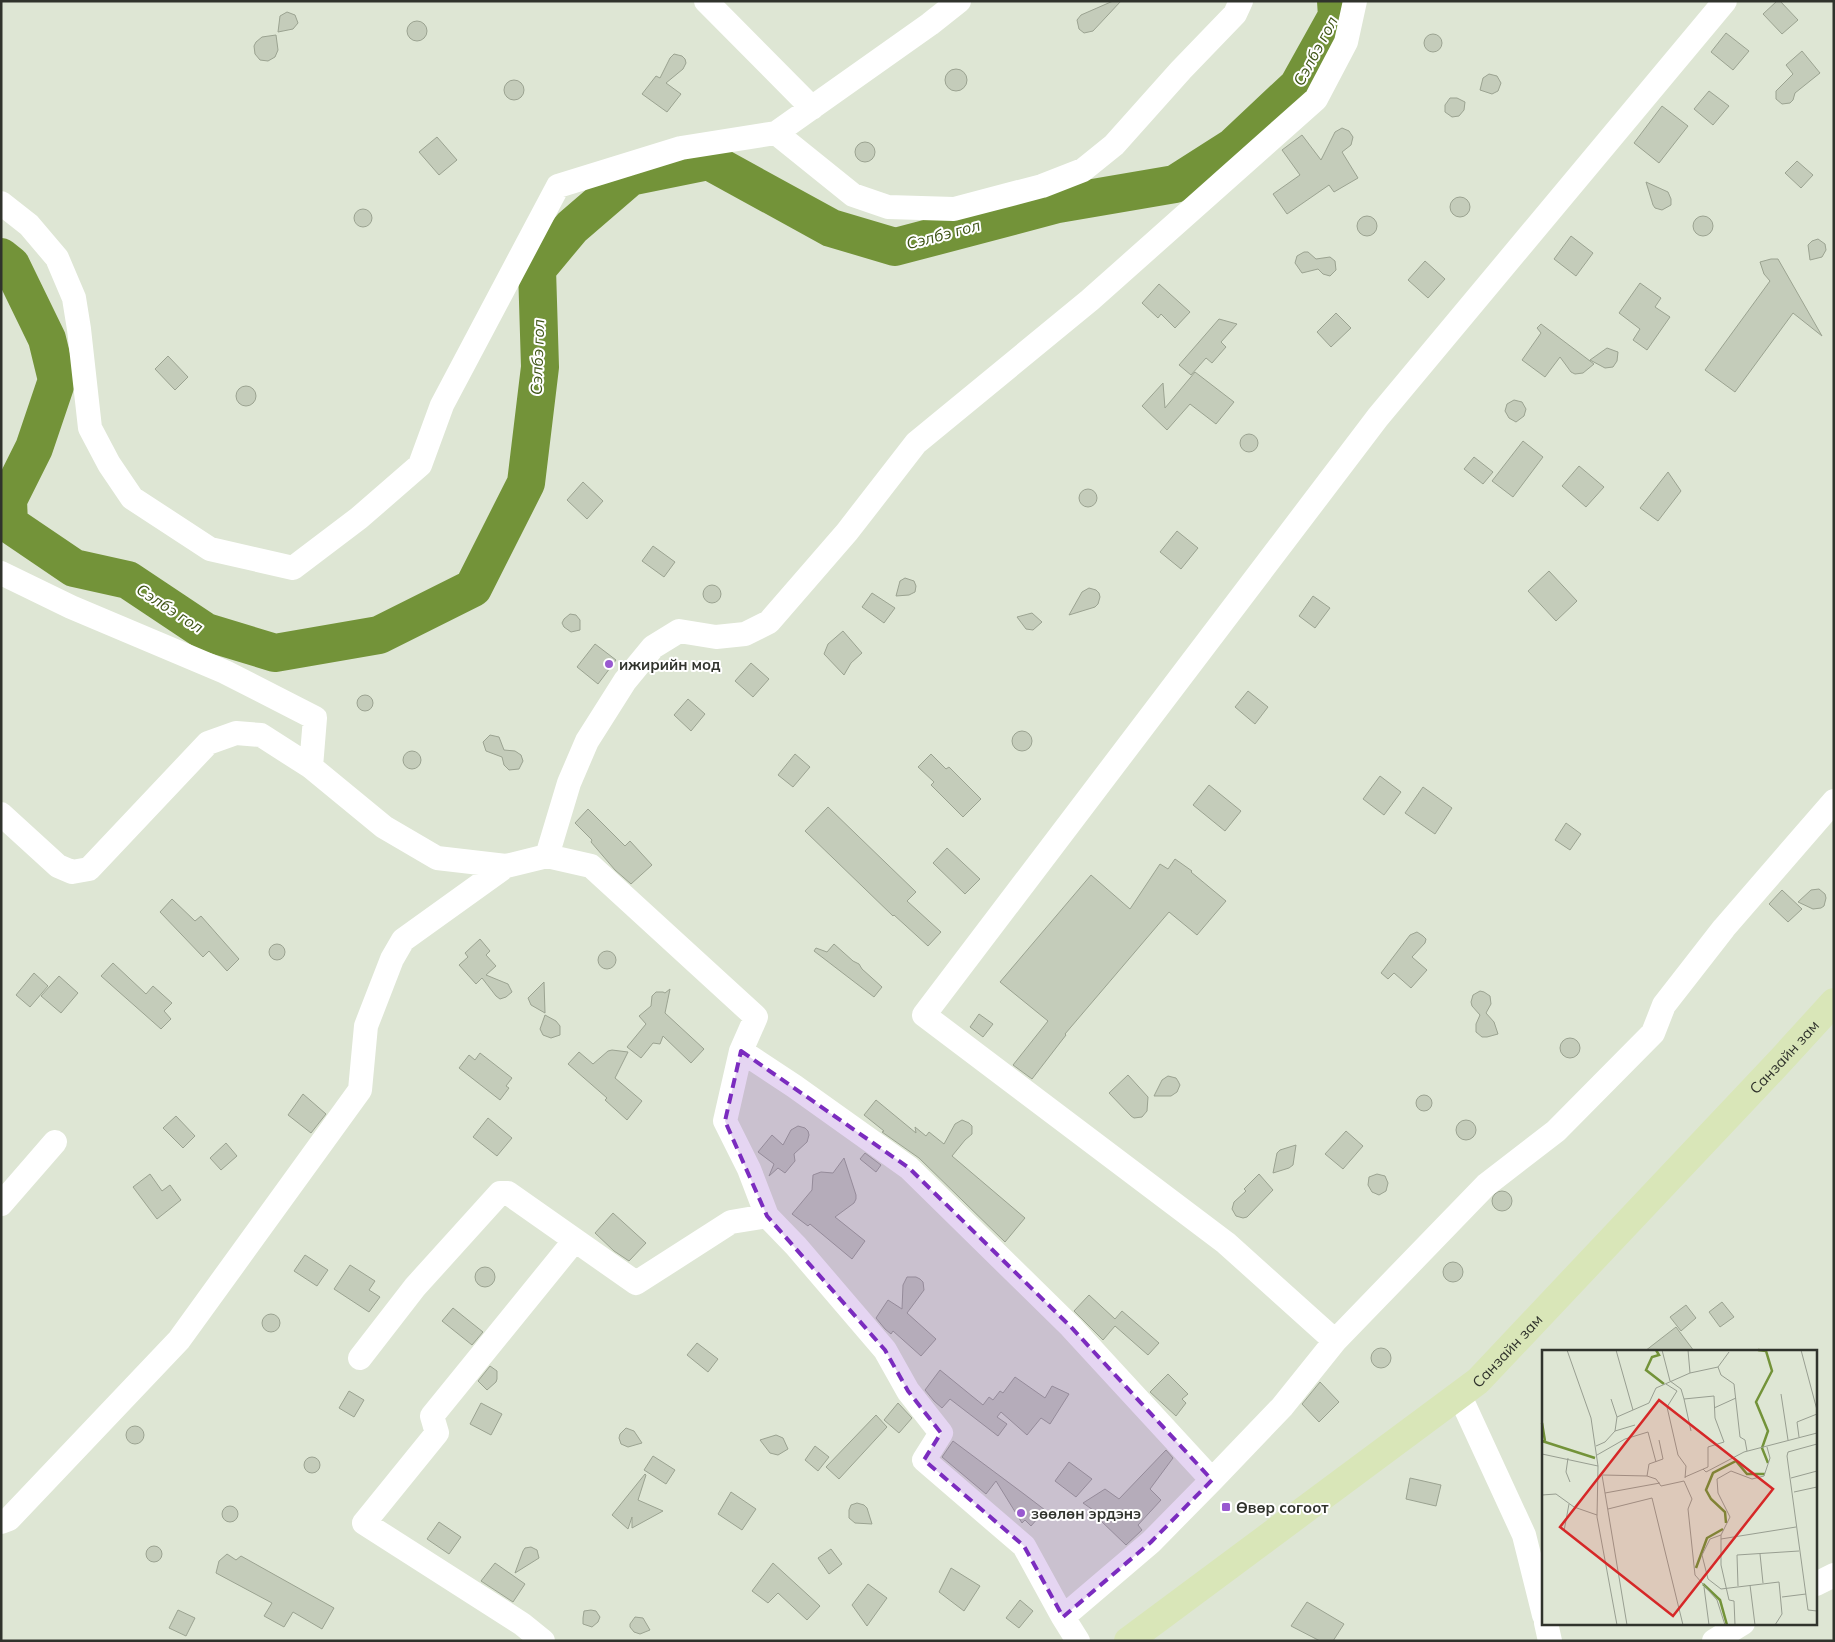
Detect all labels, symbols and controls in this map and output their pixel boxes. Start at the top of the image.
water label: Сэлбэ гол [1288,13,1342,89]
water label: Сэлбэ гол [904,215,982,253]
water label: Сэлбэ гол [526,319,548,395]
water label: Сэлбэ гол [133,579,207,637]
place label: ижирийн мод [619,655,721,674]
marker: ижирийн мод [603,658,615,670]
street label: Санзайн зам [1745,1016,1823,1097]
street label: Санзайн зам [1468,1310,1546,1391]
inset map [1542,1350,1818,1624]
place label: Өвөр согоот [1236,1498,1329,1517]
marker: Өвөр согоот [1220,1501,1232,1513]
place label: зөөлөн эрдэнэ [1031,1504,1141,1523]
marker: зөөлөн эрдэнэ [1015,1507,1027,1519]

